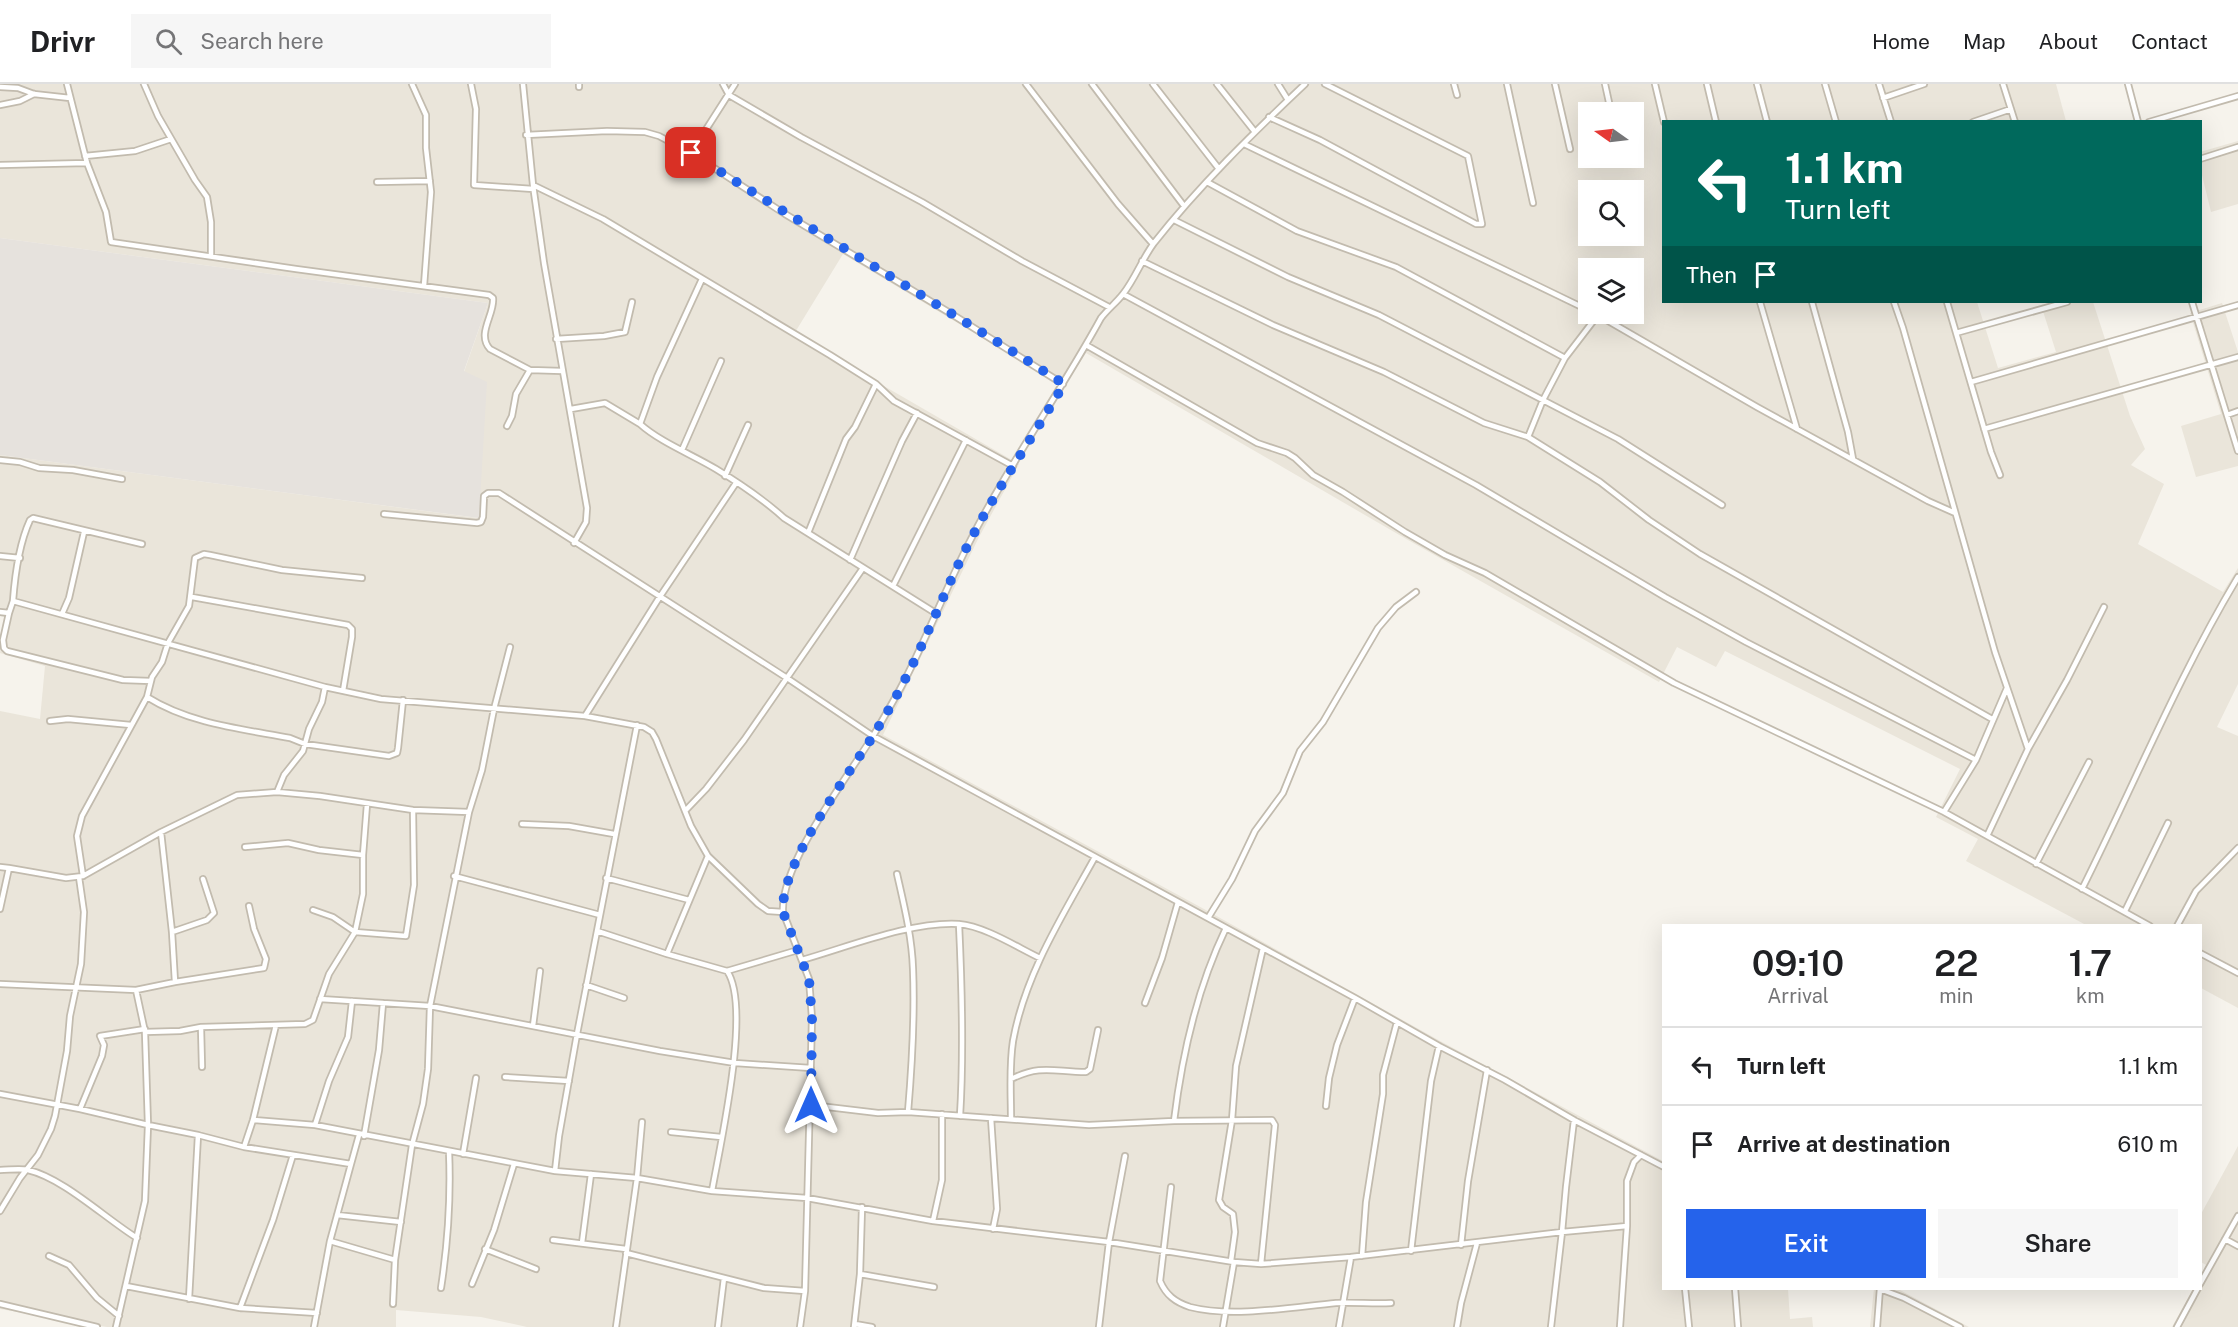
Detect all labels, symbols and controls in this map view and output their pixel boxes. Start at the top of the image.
search box [131,14,551,68]
text: Drivr [30,25,95,58]
icon: search [152,25,185,58]
text: Search here [200,28,324,54]
text: Home [1872,29,1930,54]
text: Map [1963,29,2006,54]
text: About [2039,29,2098,54]
text: Contact [2131,29,2208,54]
north arrow [1578,102,1644,168]
map controls [1578,102,1644,324]
pin [665,127,716,178]
icon: arrive [674,136,707,169]
text: 1.1 km [1785,143,1904,192]
icon: left [1686,144,1764,222]
button: search [1578,180,1644,246]
text: Turn left [1785,193,1891,225]
button: layers [1578,258,1644,324]
icon: arrive [1749,258,1782,291]
text: Then [1686,262,1737,288]
text: 09:10 [1752,942,1844,984]
text: 22 [1934,942,1979,984]
text: 1.7 [2068,942,2112,984]
text: Arrival [1767,984,1829,1008]
text: min [1939,984,1973,1008]
text: km [2076,984,2105,1008]
icon: left [1686,1050,1719,1083]
text: Turn left [1737,1053,1826,1079]
text: 1.1 km [2118,1053,2178,1079]
position arrow [779,1073,843,1137]
icon: arrive [1686,1128,1719,1161]
text: Arrive at destination [1737,1131,1950,1157]
text: 610 m [2118,1131,2178,1157]
button: Exit [1686,1209,1926,1278]
button: Share [1938,1209,2178,1278]

